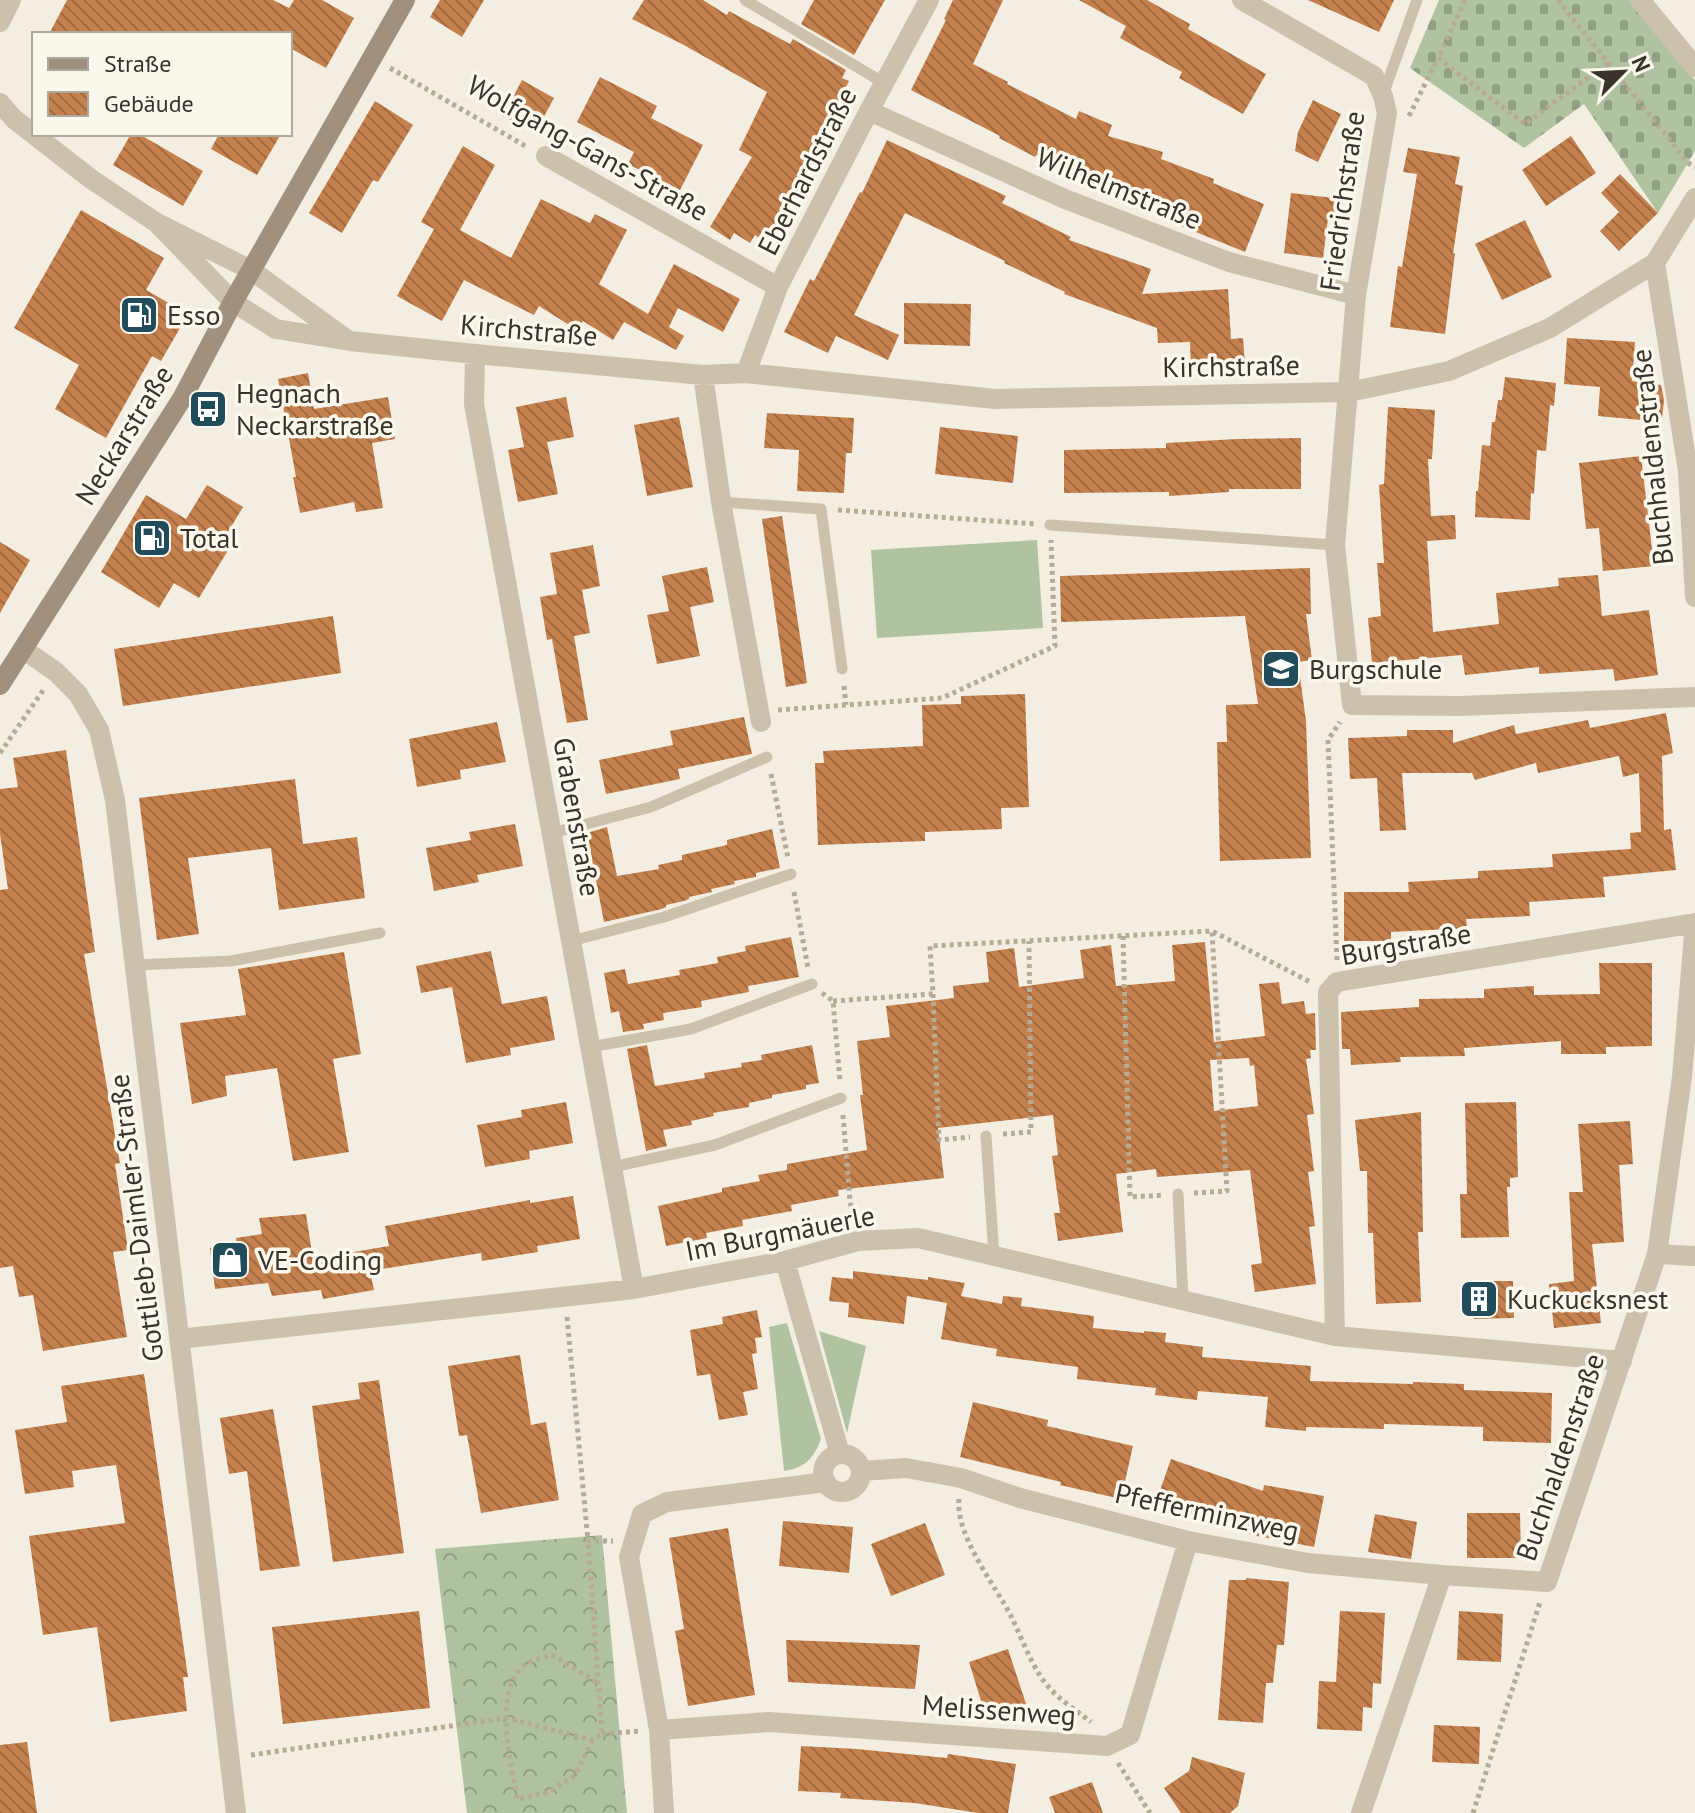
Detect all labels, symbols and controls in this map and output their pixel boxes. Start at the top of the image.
legend [32,32,292,136]
north arrow [1583,32,1663,112]
text: Straße [104,48,171,79]
text: N [1626,52,1657,76]
street label: Wolfgang-Gans-Straße [461,66,715,229]
street label: Eberhardstraße [748,81,865,261]
text: Gebäude [104,88,194,119]
street label: Friedrichstraße [1311,109,1372,293]
street label: Wilhelmstraße [1031,138,1207,237]
fuel station icon: Esso [118,294,160,336]
place label: Esso [167,296,221,333]
street label: Kirchstraße [459,305,599,354]
street label: Kirchstraße [1162,346,1300,385]
street label: Buchhaldenstraße [1622,347,1681,567]
street label: Neckarstraße [66,358,181,511]
place label: Hegnach Neckarstraße [236,374,394,443]
bus stop icon: Hegnach Neckarstraße [187,388,229,430]
fuel station icon: Total [131,517,173,559]
place label: Total [180,519,239,556]
school or university icon: Burgschule [1260,648,1302,690]
place label: Burgschule [1309,650,1442,687]
street label: Grabenstraße [545,735,610,899]
street label: Burgstraße [1338,914,1474,973]
street label: Gottlieb-Daimler-Straße [100,1072,171,1364]
street label: Im Burgmäuerle [682,1196,878,1269]
shop icon: VE-Coding [209,1239,251,1281]
place label: VE-Coding [257,1241,382,1278]
building icon: Kuckucksnest [1458,1278,1500,1320]
place label: Kuckucksnest [1507,1280,1669,1317]
street label: Buchhaldenstraße [1507,1348,1612,1565]
street label: Pfefferminzweg [1112,1474,1302,1549]
street label: Melissenweg [921,1686,1077,1733]

